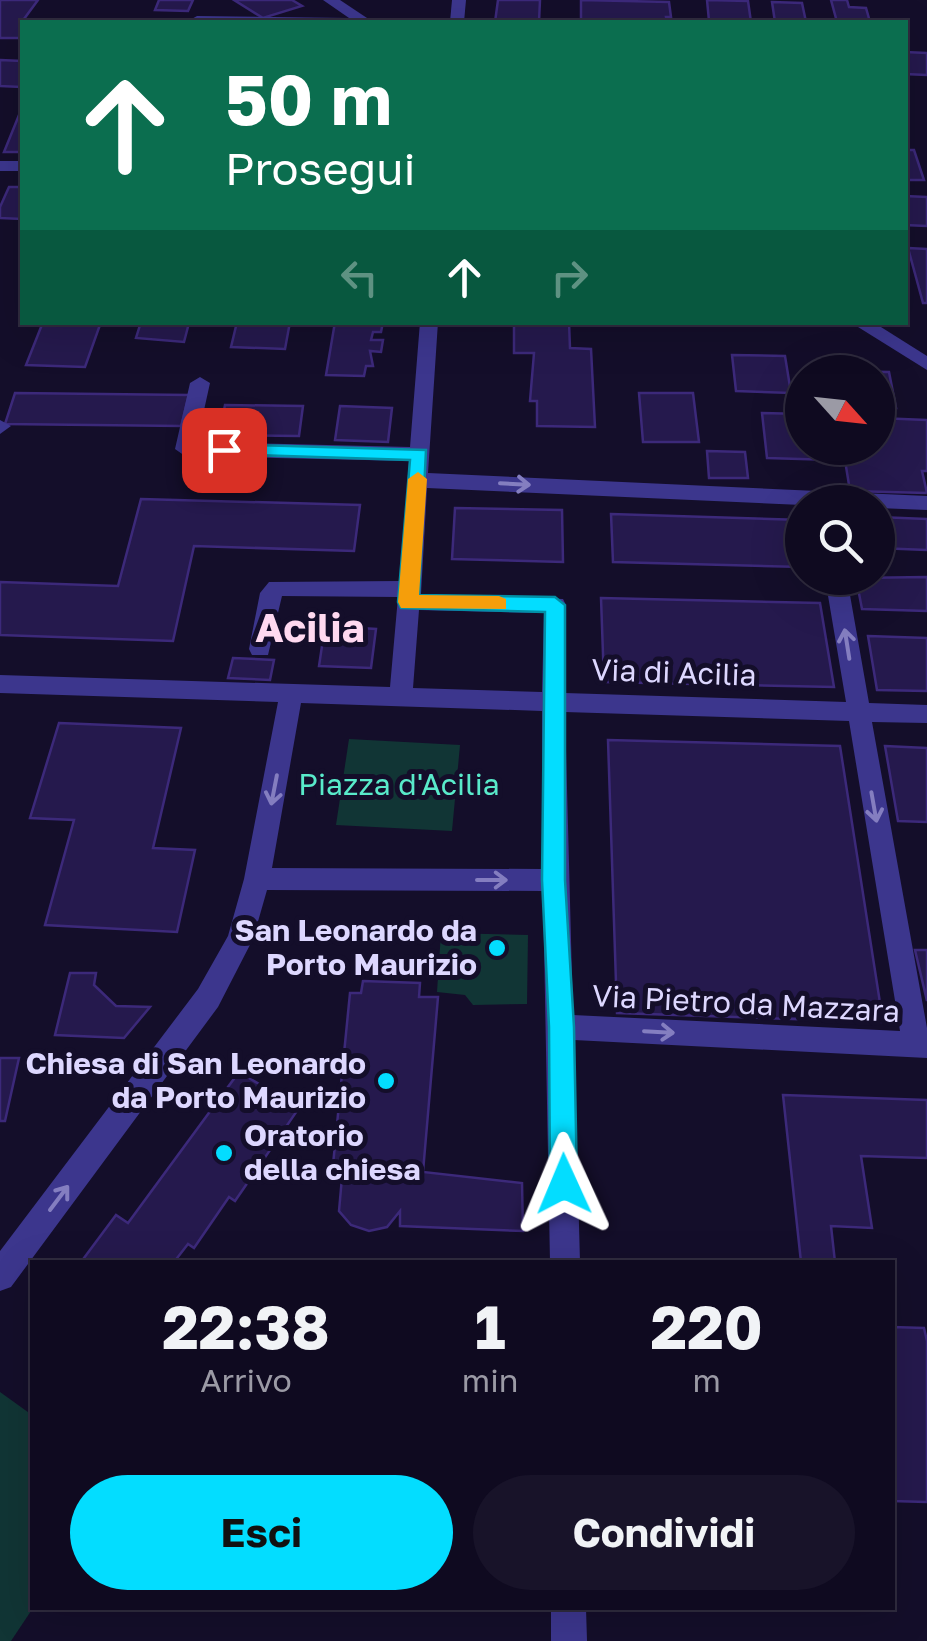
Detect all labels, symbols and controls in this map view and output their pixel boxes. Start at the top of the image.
text: 50 m [225,56,392,140]
icon: ahead [60,60,190,190]
text: Prosegui [225,141,416,195]
icon: left [332,250,387,305]
icon: ahead [437,250,492,305]
icon: right [542,250,597,305]
north arrow [785,355,895,465]
map controls [785,355,895,595]
pin [182,408,267,493]
icon: arrive [197,423,252,478]
one-way arrow [498,475,530,494]
button: search [785,485,895,595]
district label: Acilia [255,603,365,651]
one-way arrow [837,629,856,661]
street label: Via di Acilia [591,651,757,693]
park label: Piazza d'Acilia [298,766,500,802]
one-way arrow [264,773,283,806]
one-way arrow [865,790,884,823]
one-way arrow [474,870,507,890]
place label: San Leonardo da Porto Maurizio [234,912,477,982]
marker: San Leonardo da Porto Maurizio [486,937,508,959]
street label: Via Pietro da Mazzara [591,977,901,1029]
one-way arrow [642,1023,674,1042]
place label: Chiesa di San Leonardo da Porto Maurizio [26,1045,366,1115]
marker: Chiesa di San Leonardo da Porto Maurizio [375,1070,397,1092]
place label: Oratorio della chiesa [244,1117,421,1187]
position arrow [512,1132,616,1236]
marker: Oratorio della chiesa [213,1142,235,1164]
one-way arrow [48,1185,69,1212]
text: 22:38 [162,1290,330,1362]
text: 1 [475,1290,506,1362]
text: 220 [651,1290,763,1362]
text: Arrivo [200,1361,292,1399]
text: min [462,1361,518,1399]
text: m [693,1361,721,1399]
button: Esci [70,1475,453,1590]
button: Condividi [473,1475,855,1590]

